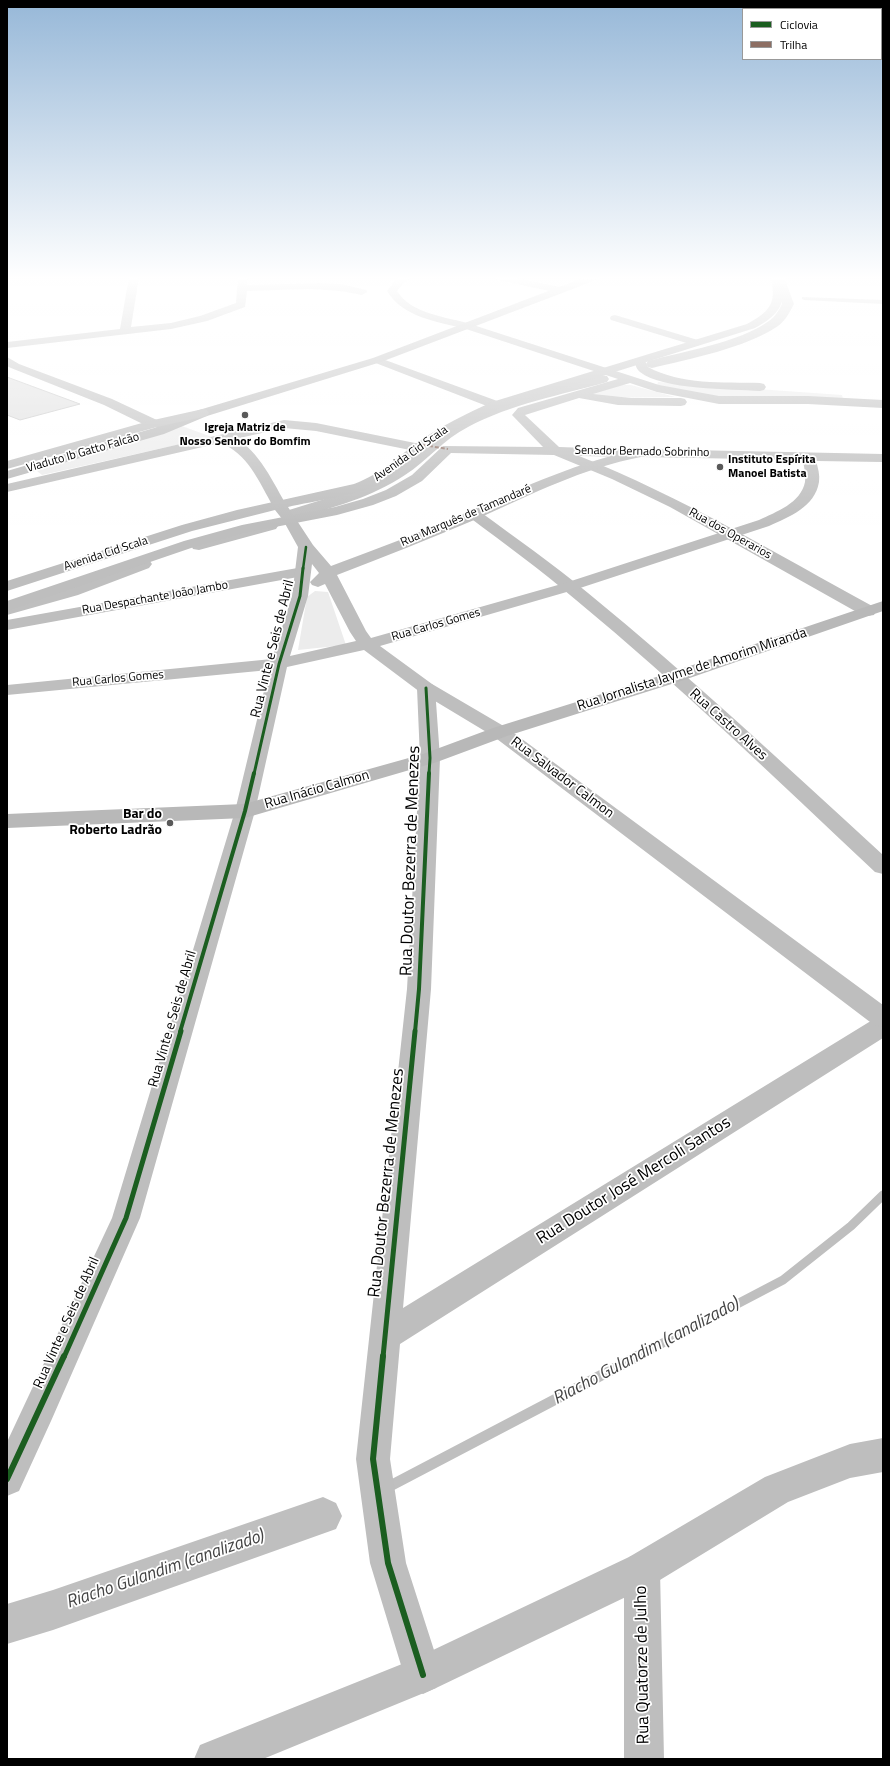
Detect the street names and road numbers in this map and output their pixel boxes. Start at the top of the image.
street label: Avenida Cid Scala [371,423,451,485]
street label: Viaduto Ib Gatto Falcão [25,430,141,476]
street label: Senador Bernado Sobrinho [574,444,710,460]
street label: Rua Marquês de Tamandaré [398,482,534,550]
street label: Rua dos Operarios [686,505,774,563]
street label: Avenida Cid Scala [62,534,150,574]
street label: Rua Despachante João Jambo [81,578,229,618]
street label: Rua Vinte e Seis de Abril [248,578,298,720]
street label: Rua Carlos Gomes [390,605,482,645]
street label: Rua Jornalista Jayme de Amorim Miranda [575,625,809,715]
street label: Rua Carlos Gomes [72,668,164,690]
street label: Rua Castro Alves [686,686,770,764]
street label: Rua Salvador Calmon [507,734,617,822]
street label: Rua Doutor Bezerra de Menezes [397,745,425,977]
street label: Rua Inácio Calmon [263,767,371,813]
street label: Rua Vinte e Seis de Abril [145,949,201,1089]
street label: Rua Doutor Bezerra de Menezes [365,1067,409,1299]
street label: Rua Doutor José Mercoli Santos [533,1113,735,1249]
street label: Rua Vinte e Seis de Abril [31,1255,103,1391]
street label: Rua Quatorze de Julho [631,1586,655,1744]

